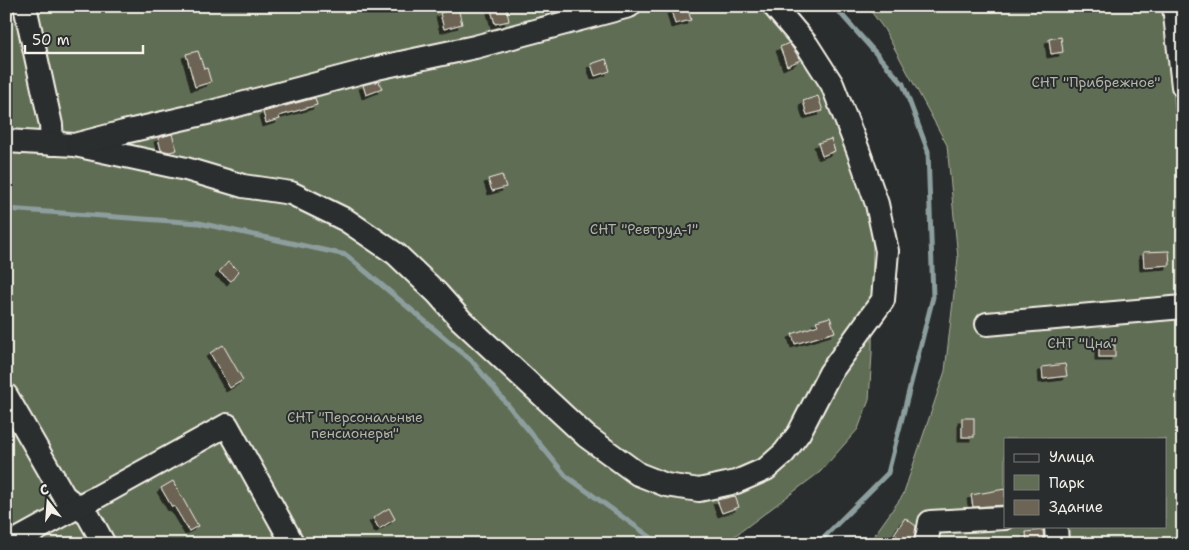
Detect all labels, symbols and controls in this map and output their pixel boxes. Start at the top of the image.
scale bar [25,22,142,54]
text: 50 m [32,30,70,50]
park label: СНТ "Прибрежное" [1032,73,1160,91]
park label: СНТ "Ревтруд-1" [590,220,698,238]
park label: СНТ "Цна" [1047,334,1117,352]
park label: СНТ "Персональные пенсионеры" [287,408,423,442]
legend [1004,438,1166,528]
text: Улица [1049,447,1095,467]
text: Парк [1049,473,1085,493]
north arrow [22,478,72,528]
text: С [37,480,51,499]
text: Здание [1049,497,1103,517]

